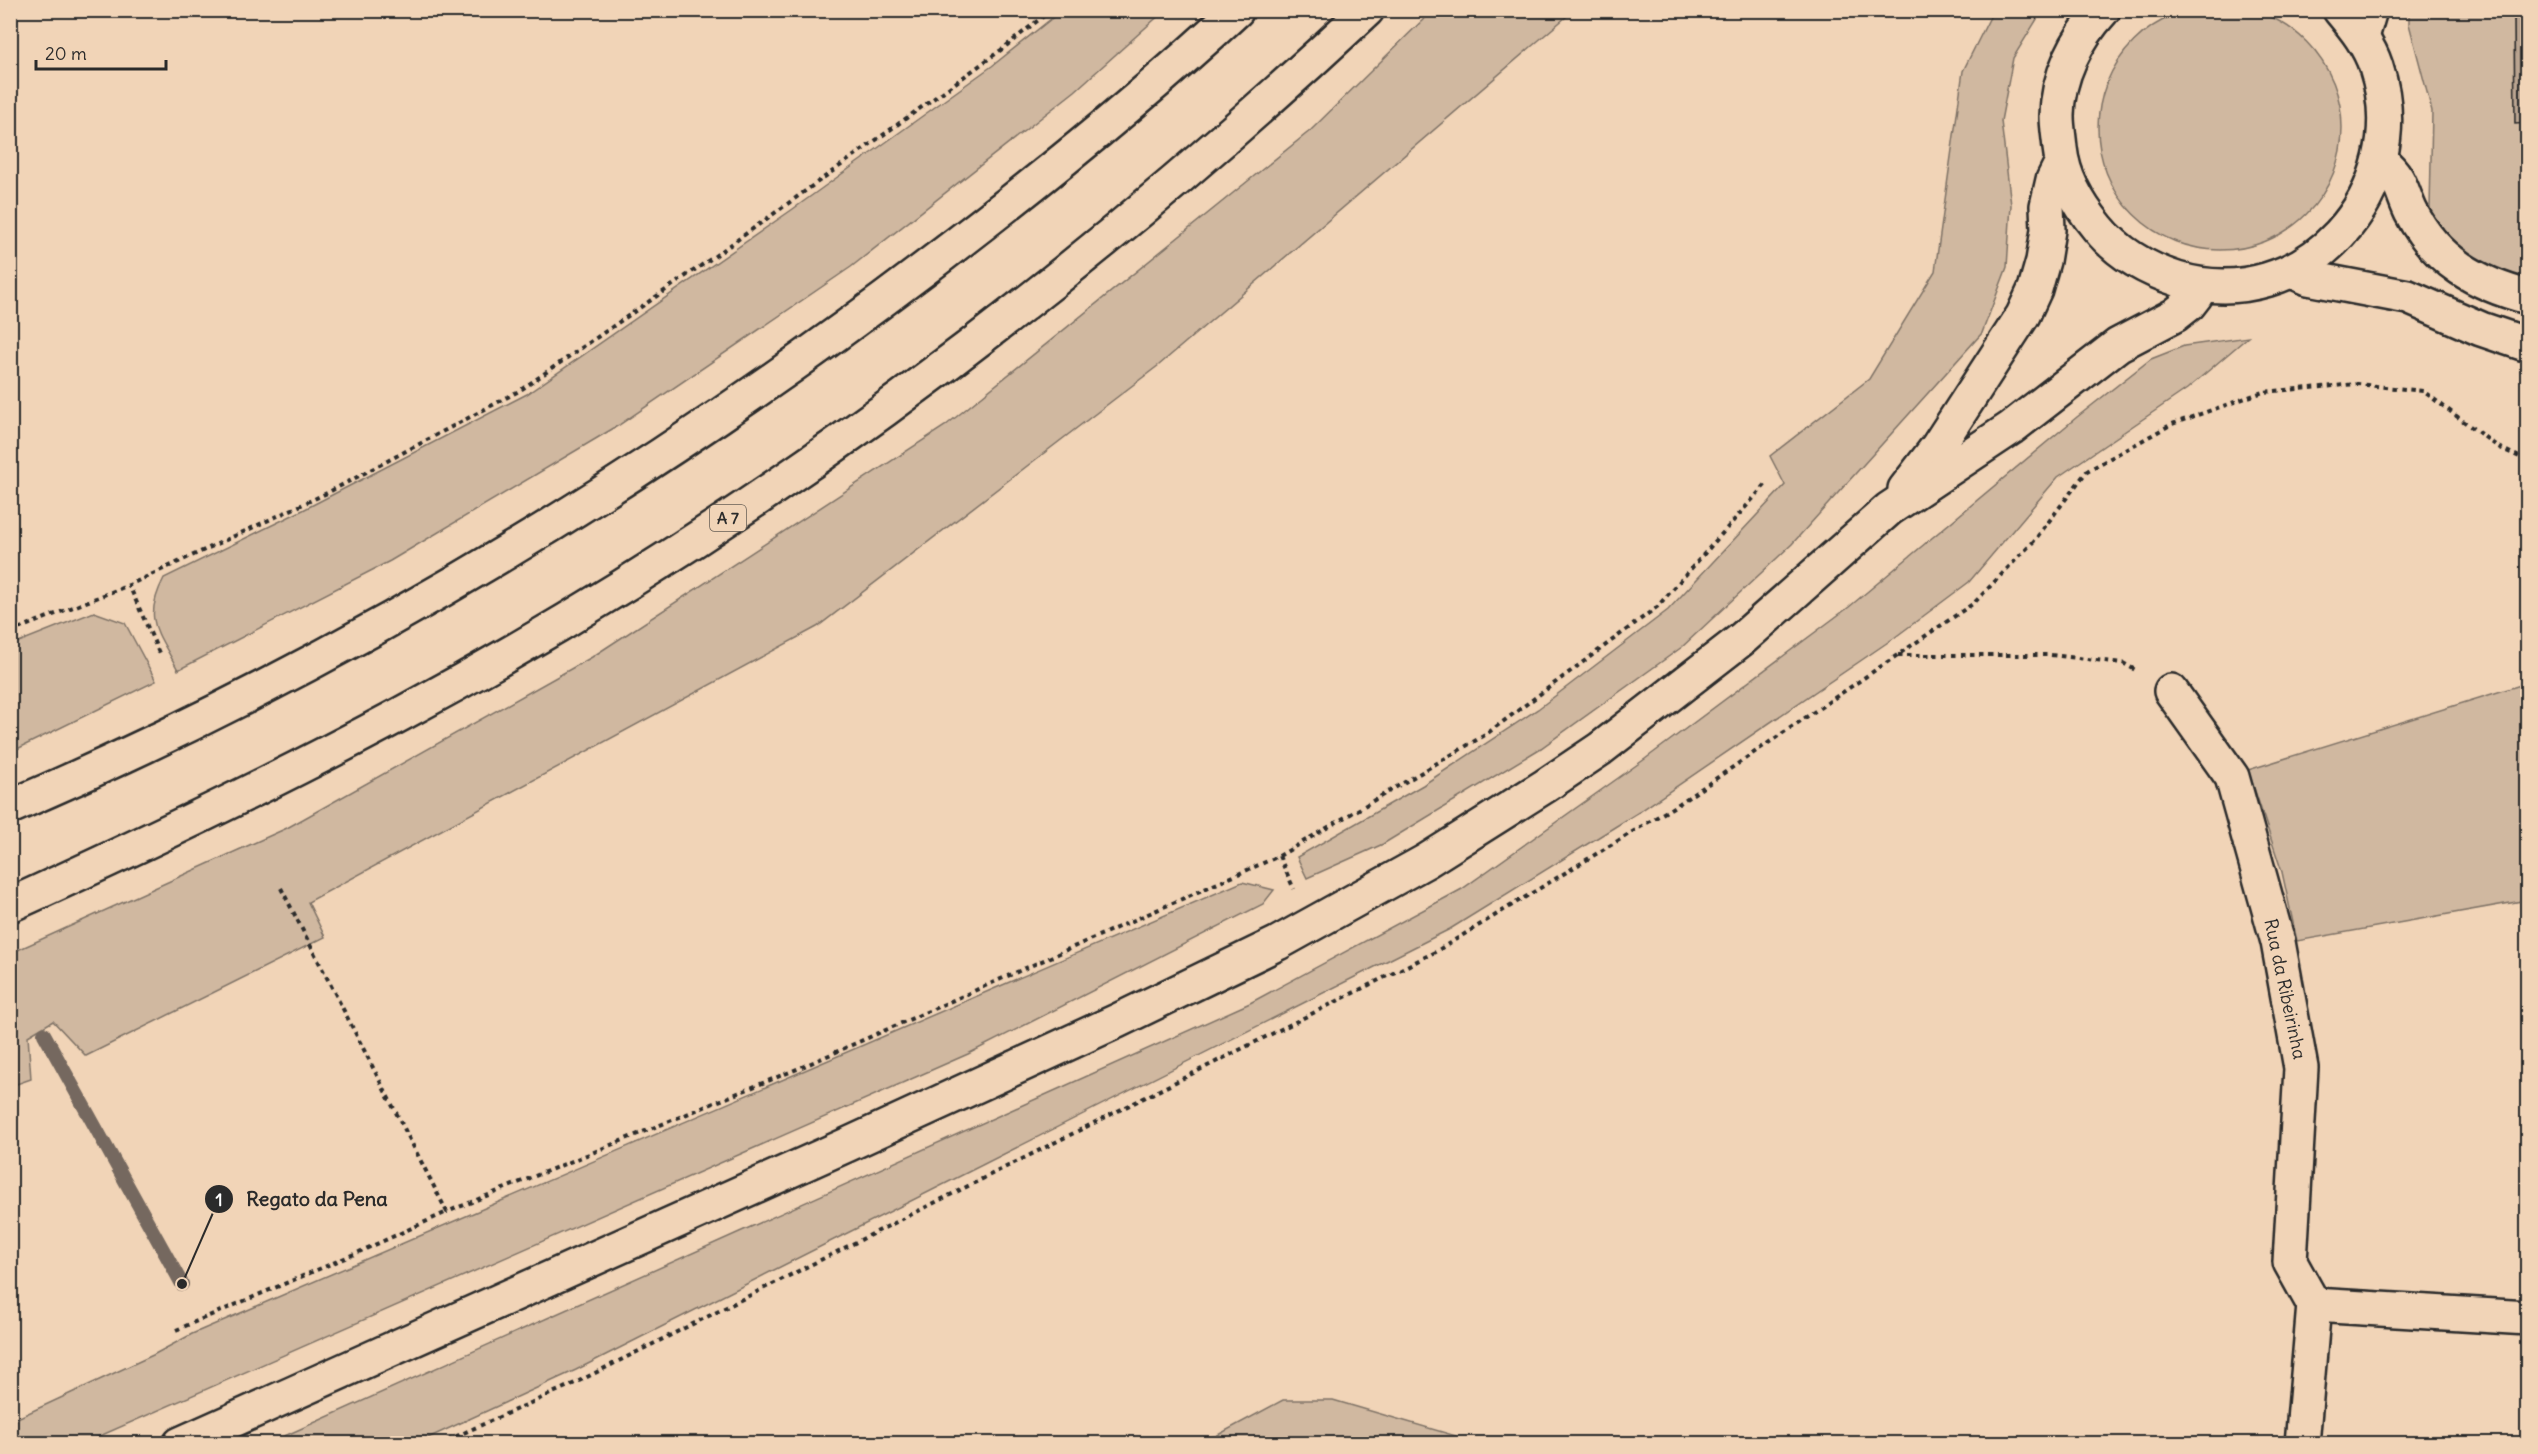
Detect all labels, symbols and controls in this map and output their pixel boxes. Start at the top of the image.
scale bar [36,33,166,71]
text: 20 m [45,42,87,65]
road number: A 7 [710,505,746,531]
street label: Rua da Ribeirinha [2259,917,2312,1061]
callout: Regato da Pena [204,1180,400,1218]
text: Regato da Pena [246,1186,388,1211]
text: 1 [215,1188,223,1211]

